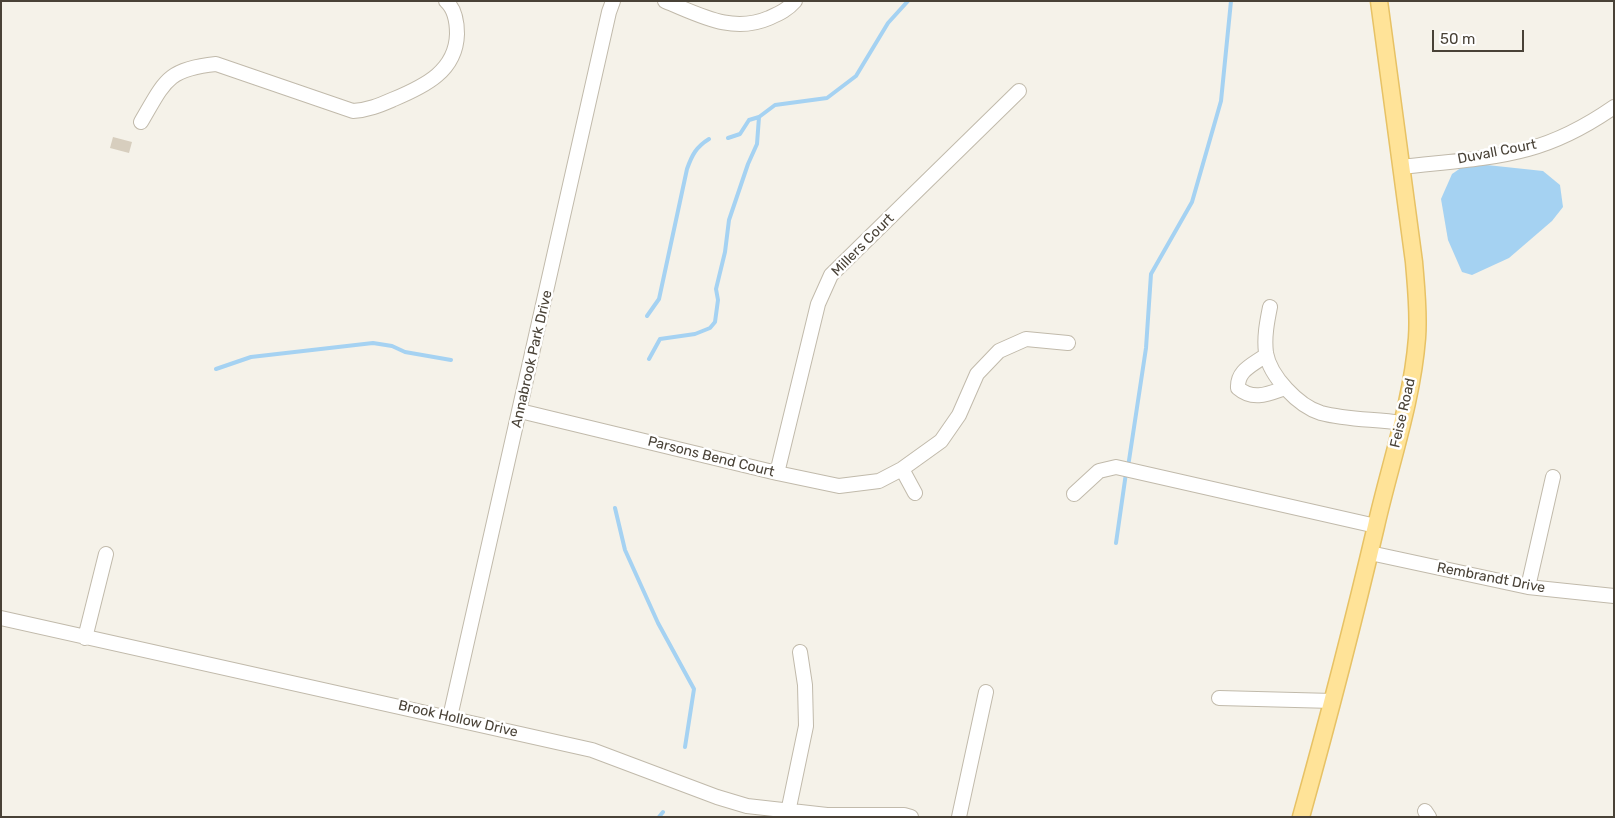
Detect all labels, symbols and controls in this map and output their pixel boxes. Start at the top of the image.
scale bar [1435,20,1528,52]
text: 50 m [1440,30,1475,48]
street label: Duvall Court [1456,136,1538,168]
street label: Millers Court [828,210,898,280]
street label: Annabrook Park Drive [508,289,556,429]
street label: Feise Road [1387,377,1419,449]
street label: Parsons Bend Court [646,433,776,481]
street label: Rembrandt Drive [1435,559,1547,597]
street label: Brook Hollow Drive [397,697,519,741]

